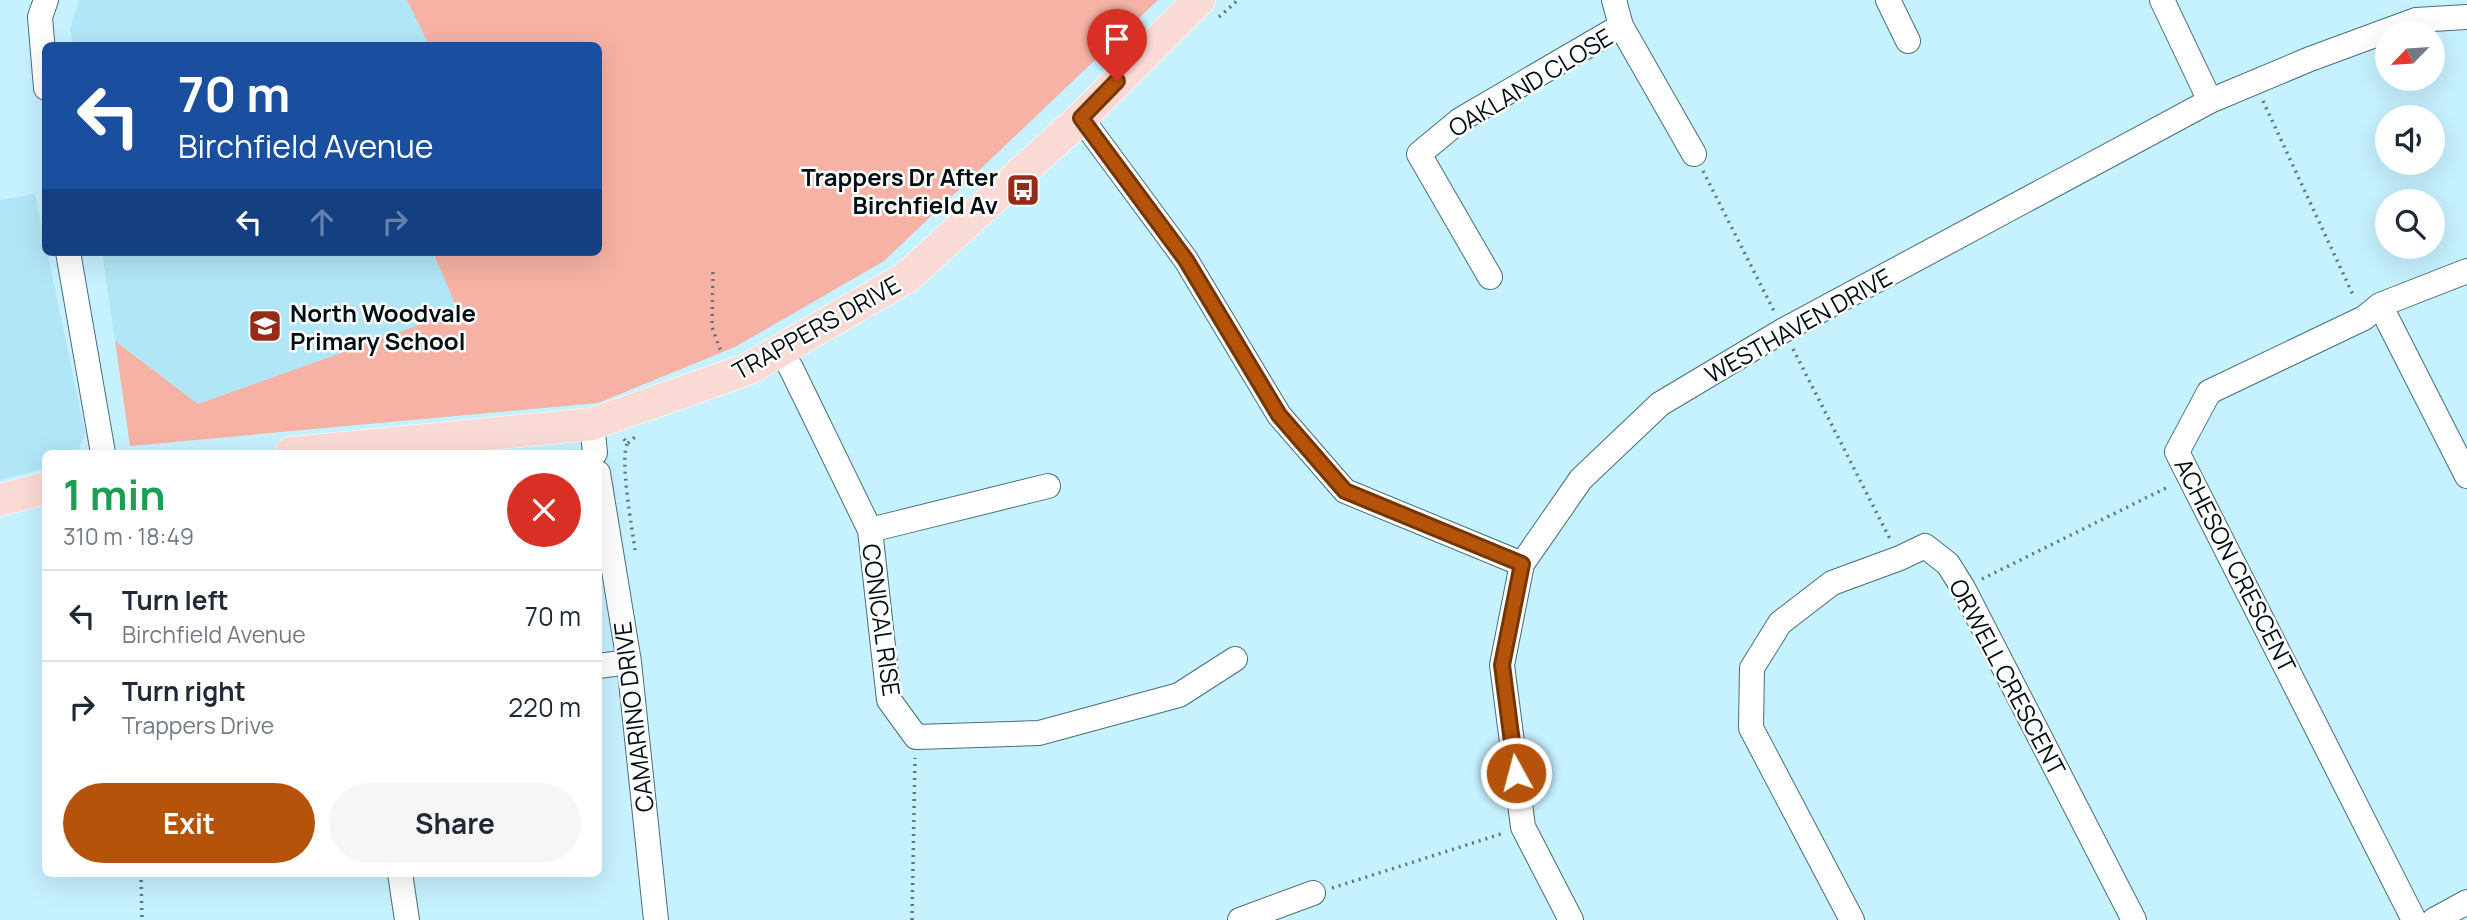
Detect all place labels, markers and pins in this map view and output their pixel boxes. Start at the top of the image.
pin [1087,9,1147,81]
place label: Trappers Dr After Birchfield Av [801,160,998,221]
bus stop icon: Trappers Dr After Birchfield Av [1004,171,1042,209]
place label: North Woodvale Primary School [290,296,476,357]
school or university icon: North Woodvale Primary School [246,307,284,345]

